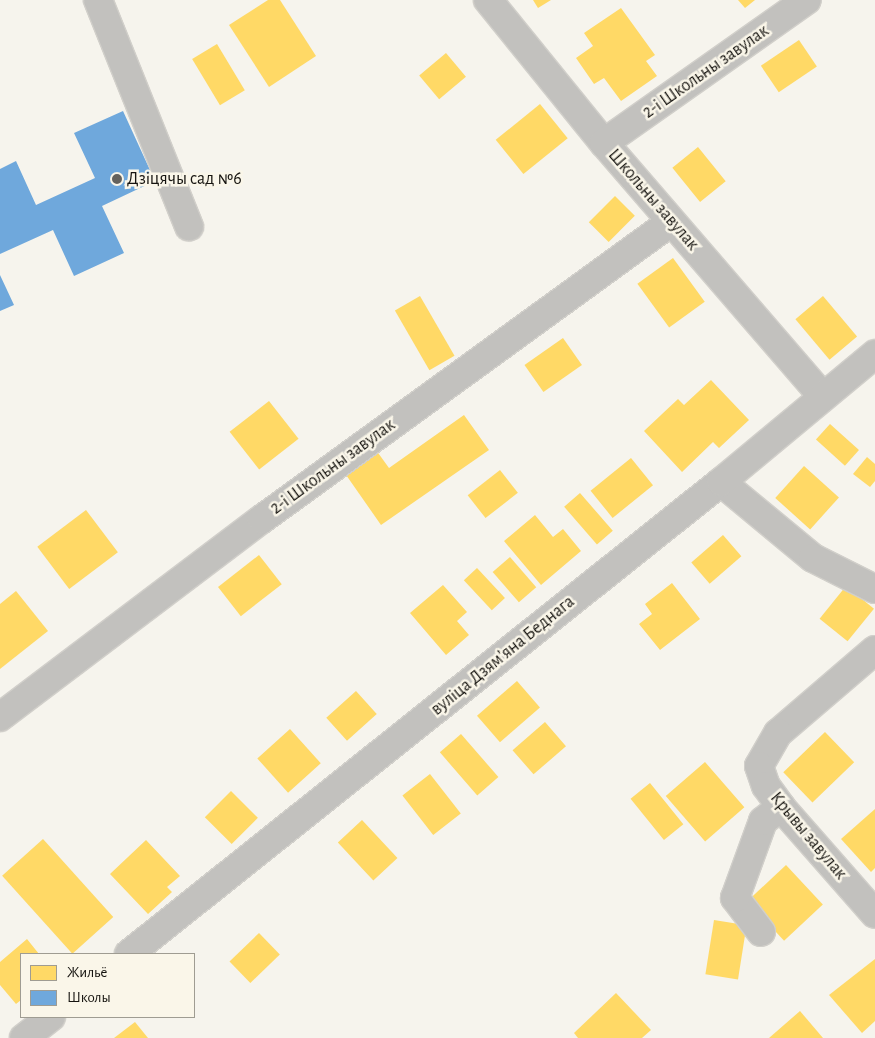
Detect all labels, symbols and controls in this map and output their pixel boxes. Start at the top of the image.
street label: 2-і Школьны завулак [639,20,773,124]
street label: Школьны завулак [603,145,703,255]
place label: Дзіцячы сад №6 [127,168,242,190]
marker: Дзіцячы сад №6 [111,173,123,185]
street label: 2-і Школьны завулак [266,414,400,520]
street label: вуліца Дзямʼяна Беднага [427,591,579,721]
street label: Крывы завулак [765,788,851,884]
legend [20,953,195,1018]
text: Жильё [67,965,107,980]
text: Школы [67,990,111,1005]

